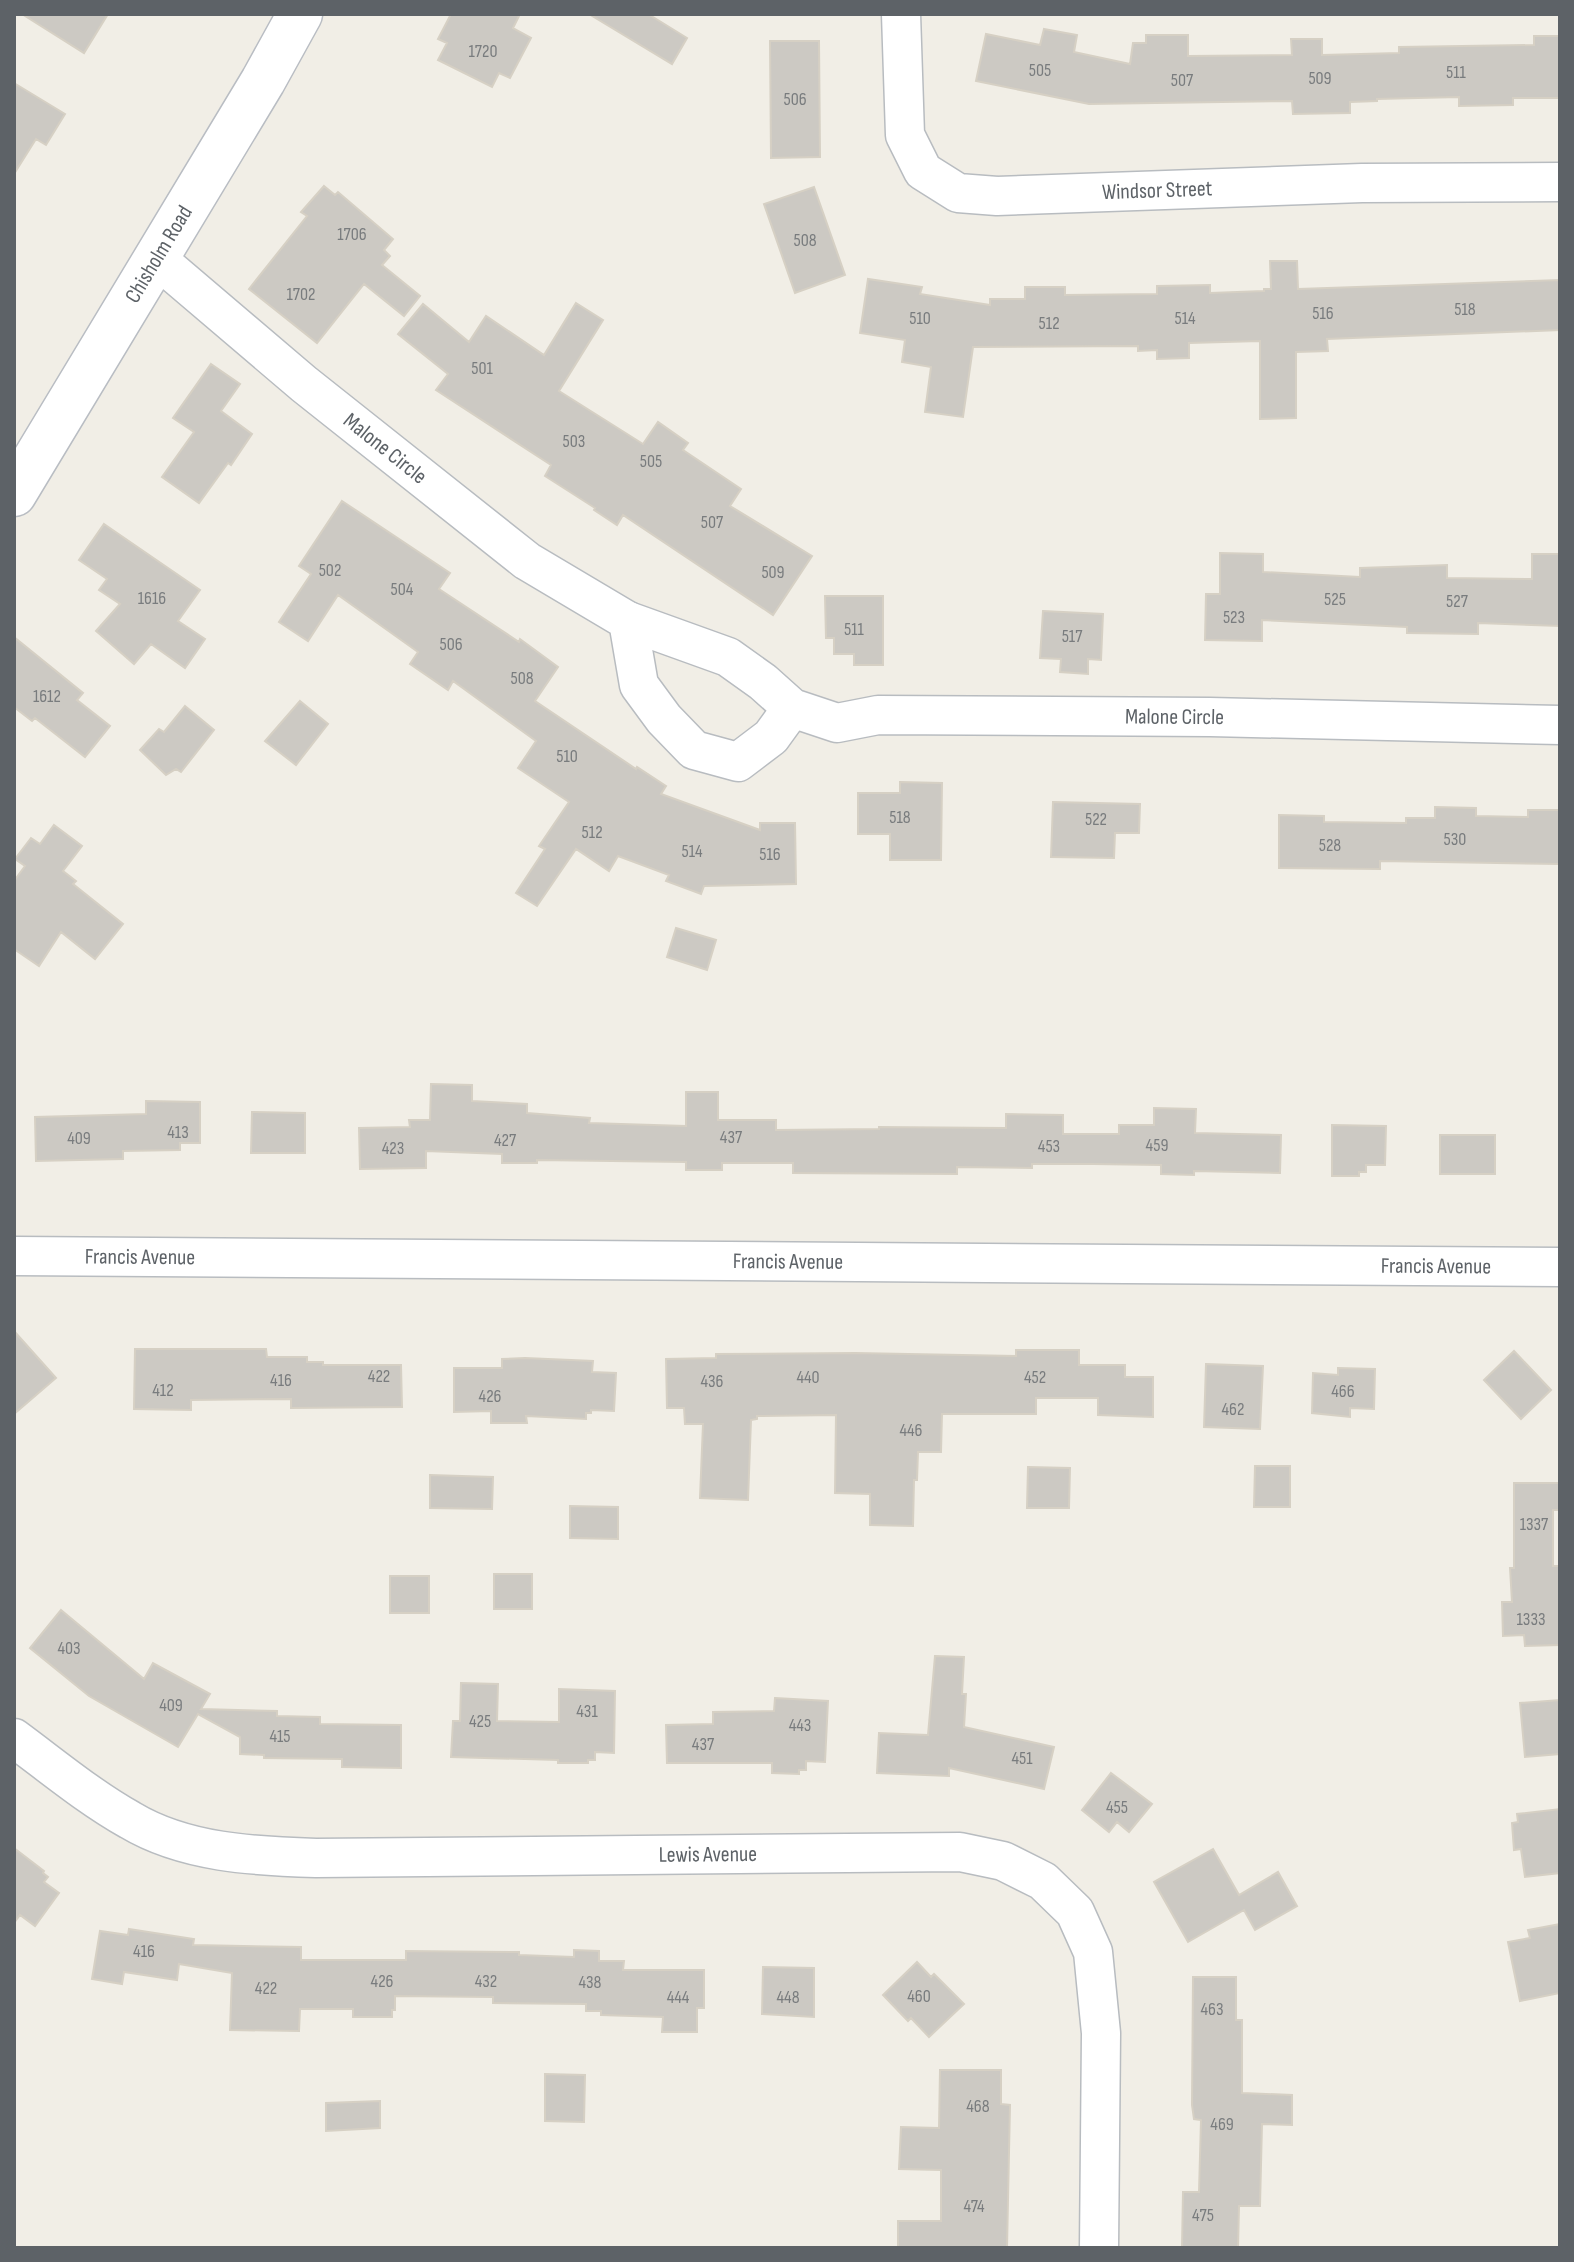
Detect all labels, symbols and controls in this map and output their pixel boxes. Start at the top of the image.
house number: 1720 [469,41,497,62]
house number: 505 [1029,60,1051,81]
house number: 511 [1446,62,1467,83]
house number: 509 [1308,68,1332,89]
house number: 507 [1171,70,1194,91]
house number: 506 [783,89,807,110]
street label: Windsor Street [1101,175,1213,206]
street label: Chisholm Road [119,201,198,308]
house number: 1706 [337,224,367,245]
house number: 508 [793,230,817,251]
house number: 1702 [287,284,315,305]
house number: 518 [1454,299,1476,320]
house number: 516 [1312,303,1334,324]
house number: 510 [909,308,931,329]
house number: 514 [1174,308,1196,329]
house number: 512 [1038,313,1060,334]
house number: 501 [471,358,493,379]
street label: Malone Circle [338,407,432,490]
house number: 503 [563,431,585,452]
house number: 505 [640,451,662,472]
house number: 507 [701,512,724,533]
house number: 502 [319,560,341,581]
house number: 509 [761,562,785,583]
house number: 504 [391,579,414,600]
house number: 1616 [138,588,166,609]
house number: 525 [1324,589,1346,610]
house number: 527 [1446,591,1469,612]
house number: 523 [1223,607,1245,628]
house number: 511 [844,619,865,640]
house number: 517 [1062,626,1083,647]
house number: 506 [439,634,463,655]
house number: 508 [510,668,534,689]
house number: 1612 [33,686,61,707]
street label: Malone Circle [1125,703,1224,731]
house number: 510 [556,746,578,767]
house number: 518 [889,807,911,828]
house number: 522 [1085,809,1107,830]
house number: 512 [581,822,603,843]
house number: 530 [1444,829,1466,850]
house number: 528 [1319,835,1341,856]
house number: 514 [681,841,703,862]
house number: 516 [759,844,781,865]
house number: 413 [167,1122,189,1143]
house number: 437 [720,1127,743,1148]
house number: 409 [67,1128,91,1149]
house number: 427 [494,1130,517,1151]
house number: 459 [1146,1135,1168,1156]
house number: 453 [1038,1136,1060,1157]
house number: 423 [382,1138,404,1159]
street label: Francis Avenue [85,1243,195,1271]
street label: Francis Avenue [733,1248,843,1275]
street label: Francis Avenue [1381,1252,1491,1280]
house number: 422 [368,1366,390,1387]
house number: 440 [796,1367,820,1388]
house number: 452 [1024,1367,1046,1388]
house number: 416 [270,1370,292,1391]
house number: 436 [700,1371,724,1392]
house number: 412 [152,1380,174,1401]
house number: 466 [1331,1381,1355,1402]
house number: 426 [479,1386,502,1407]
house number: 462 [1222,1399,1245,1420]
house number: 446 [899,1420,923,1441]
house number: 1337 [1520,1514,1549,1535]
house number: 1333 [1517,1609,1545,1630]
house number: 403 [57,1638,81,1659]
house number: 409 [159,1695,183,1716]
house number: 431 [576,1701,598,1722]
house number: 425 [469,1711,491,1732]
house number: 443 [789,1715,811,1736]
house number: 415 [269,1726,291,1747]
house number: 437 [692,1734,715,1755]
house number: 451 [1011,1748,1033,1769]
house number: 455 [1106,1797,1128,1818]
street label: Lewis Avenue [659,1840,757,1868]
house number: 416 [133,1941,155,1962]
house number: 426 [371,1971,394,1992]
house number: 432 [475,1971,497,1992]
house number: 438 [578,1972,602,1993]
house number: 422 [255,1978,277,1999]
house number: 460 [907,1986,931,2007]
house number: 444 [667,1987,690,2008]
house number: 448 [776,1987,800,2008]
house number: 463 [1201,1999,1223,2020]
house number: 468 [966,2096,990,2117]
house number: 469 [1210,2114,1234,2135]
house number: 474 [963,2196,985,2217]
house number: 475 [1192,2205,1214,2226]

